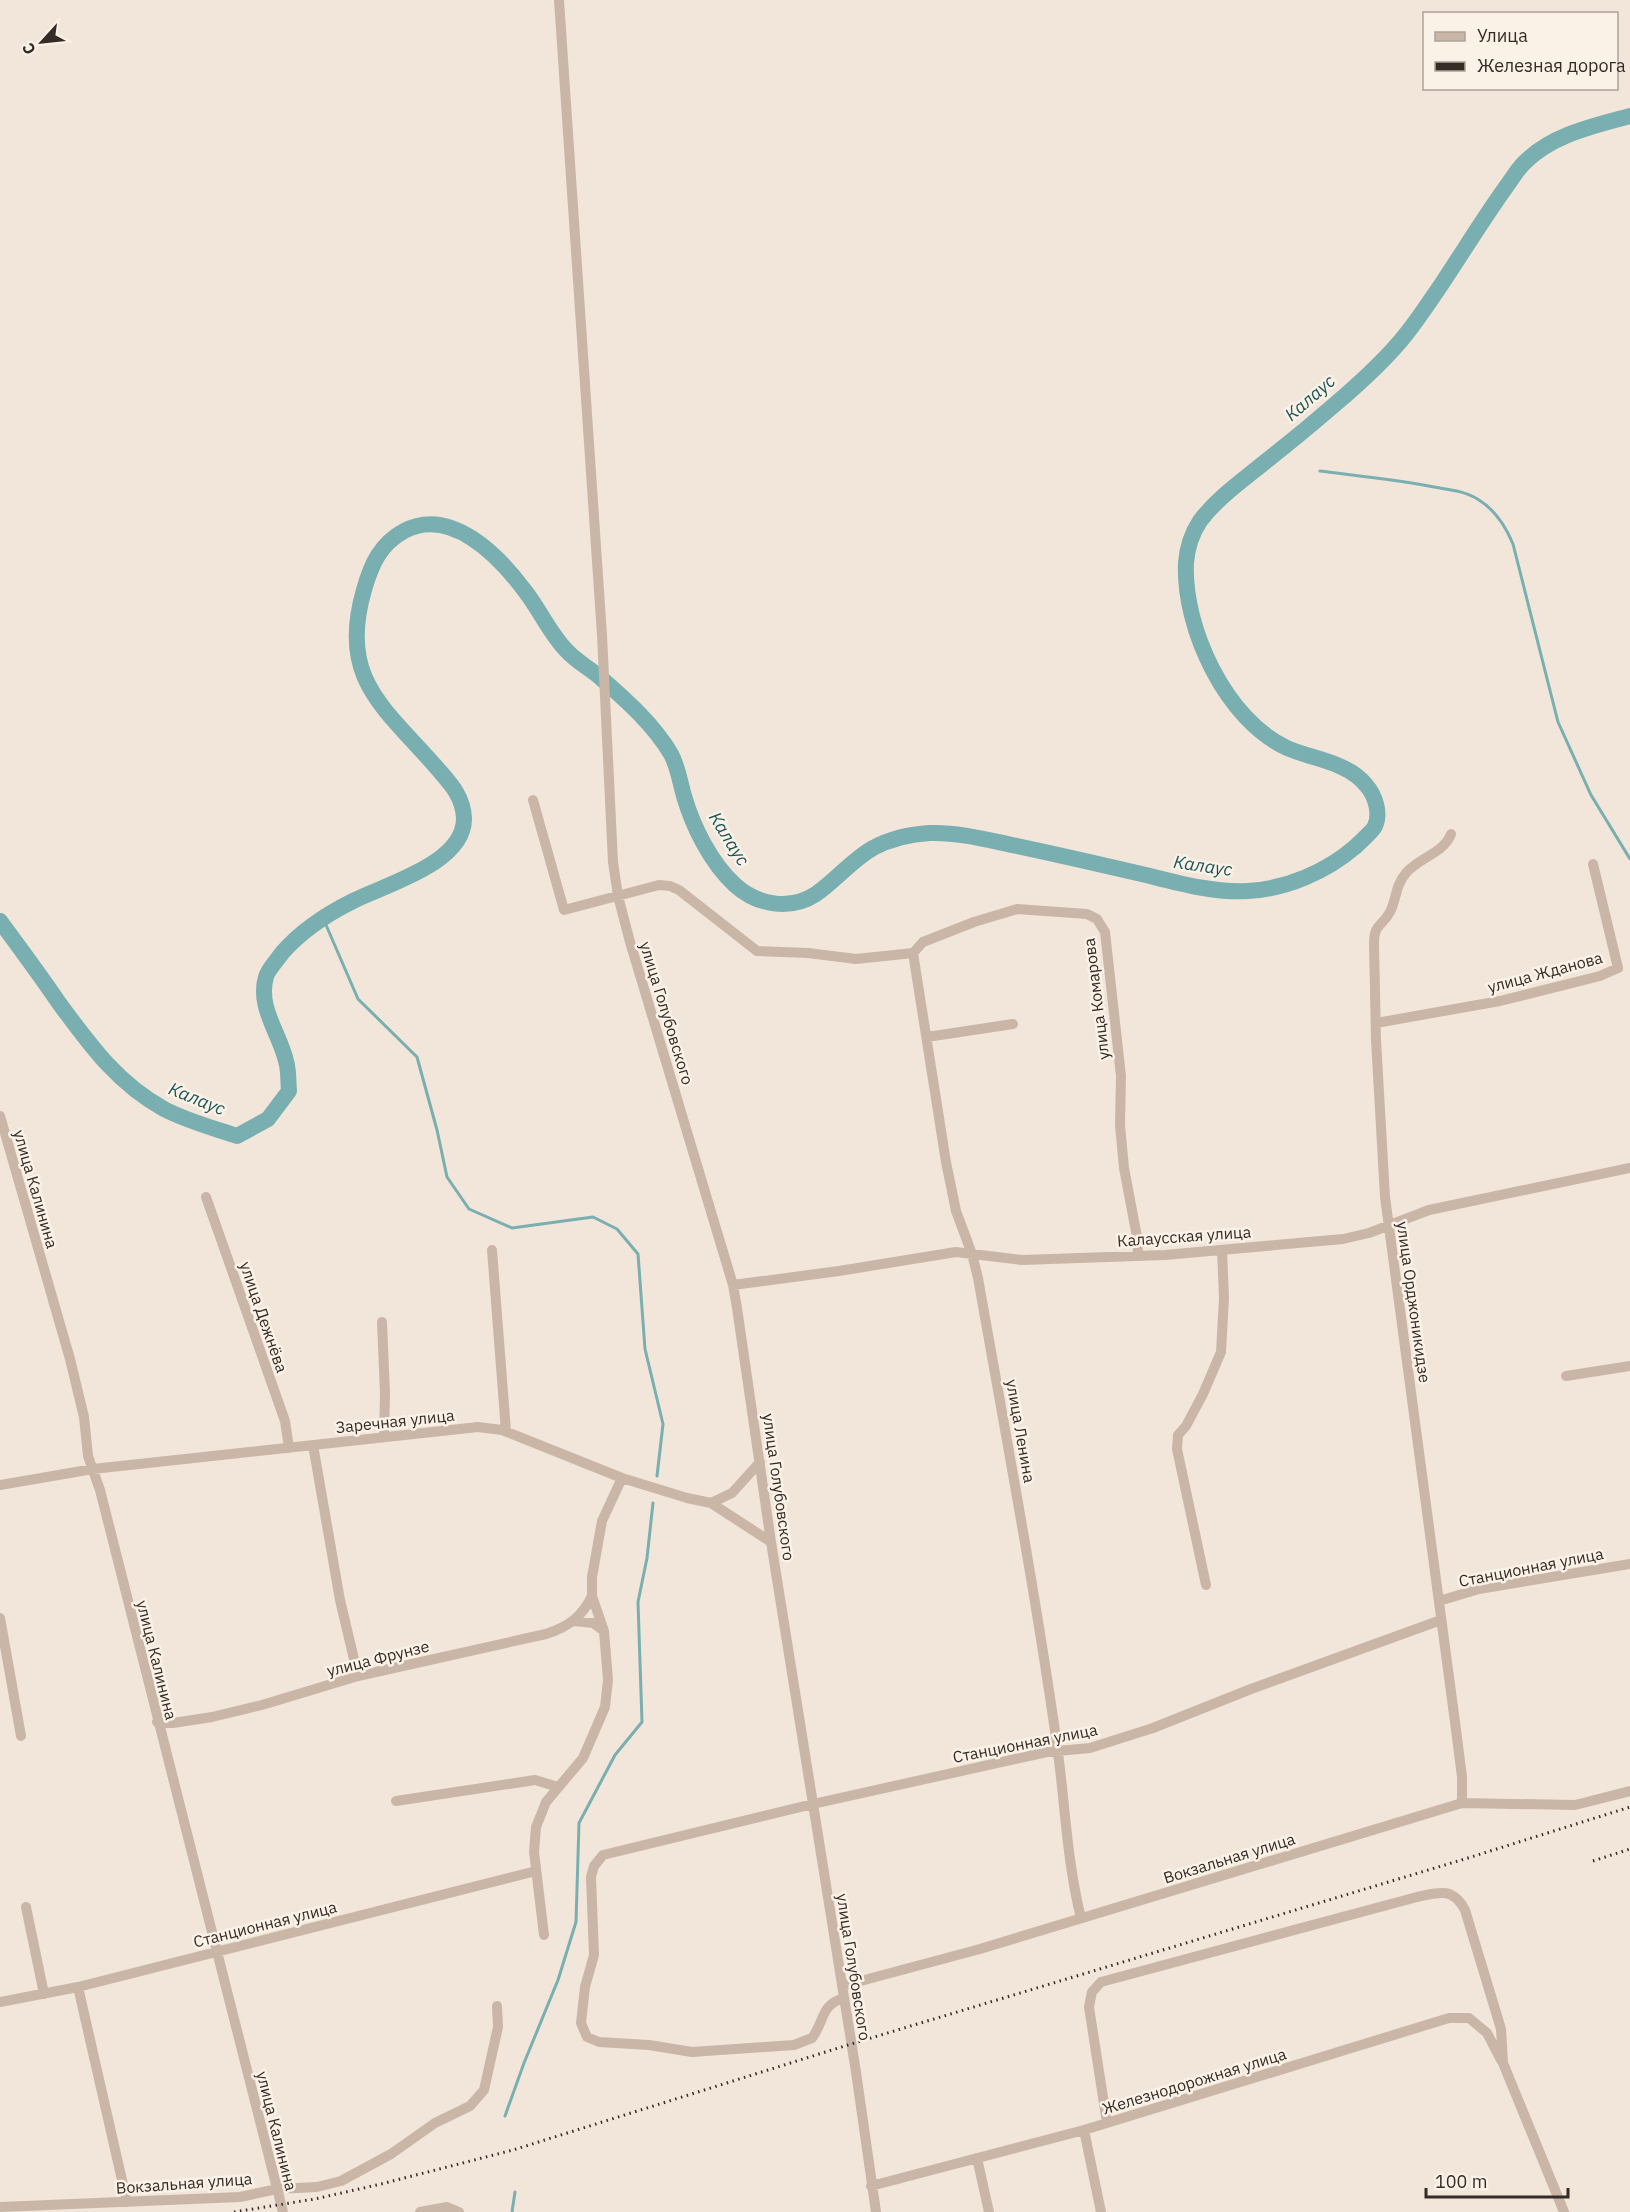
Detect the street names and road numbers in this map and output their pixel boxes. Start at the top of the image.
street label: улица Комарова [1079,937,1113,1061]
street label: улица Голубовского [636,939,698,1087]
street label: улица Жданова [1485,947,1605,997]
street label: улица Калинина [10,1127,63,1251]
street label: улица Орджоникидзе [1393,1220,1435,1384]
street label: Калаусская улица [1116,1221,1252,1251]
street label: улица Дежнёва [236,1259,292,1376]
street label: улица Ленина [1002,1378,1040,1485]
street label: Заречная улица [335,1405,456,1437]
street label: улица Голубовского [759,1412,799,1562]
street label: Станционная улица [1457,1543,1606,1591]
street label: улица Калинина [132,1598,182,1722]
street label: улица Фрунзе [325,1636,432,1680]
street label: Станционная улица [951,1719,1100,1767]
street label: Вокзальная улица [1161,1828,1298,1888]
street label: улица Голубовского [833,1892,875,2042]
street label: Станционная улица [191,1896,339,1952]
street label: Железнодорожная улица [1099,2043,1289,2119]
street label: улица Калинина [252,2069,302,2193]
street label: Вокзальная улица [115,2168,253,2198]

